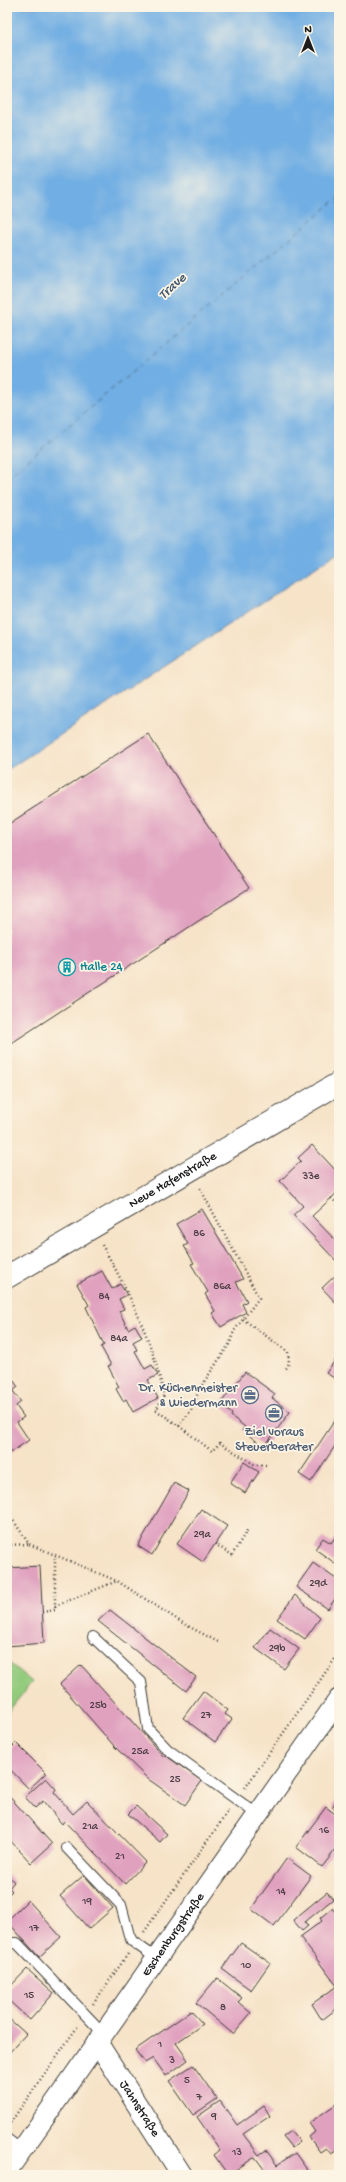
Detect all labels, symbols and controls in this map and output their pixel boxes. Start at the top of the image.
north arrow [288,18,328,58]
text: N [304,24,312,36]
water label: Trave [156,270,191,304]
building icon: Halle 24 [57,957,77,977]
place label: Halle 24 [80,960,123,975]
street label: Neue Hafenstraße [126,1148,220,1212]
house number: 33e [301,1171,320,1183]
house number: 86 [193,1228,205,1240]
house number: 86a [213,1281,232,1293]
house number: 84 [98,1291,110,1303]
house number: 84a [110,1333,129,1345]
place label: Dr. Küchenmeister & Wiedermann [138,1381,238,1411]
office icon: Dr. Küchenmeister & Wiedermann [240,1385,260,1405]
office icon: Ziel voraus Steuerberater [264,1403,284,1423]
place label: Ziel voraus Steuerberater [235,1425,314,1455]
house number: 29a [193,1529,211,1541]
house number: 29d [309,1578,328,1590]
house number: 29b [269,1643,286,1655]
house number: 25b [90,1700,107,1712]
house number: 27 [200,1710,212,1722]
house number: 25a [131,1746,150,1758]
house number: 25 [169,1774,181,1786]
house number: 21a [82,1821,99,1833]
house number: 16 [318,1825,329,1837]
house number: 21 [115,1851,125,1863]
house number: 14 [275,1886,287,1898]
street label: Eschenburgstraße [139,1890,208,1979]
house number: 19 [81,1896,92,1908]
house number: 17 [28,1923,39,1935]
house number: 10 [240,1960,251,1972]
house number: 15 [23,1990,34,2002]
house number: 8 [220,2002,226,2014]
house number: 1 [157,2039,162,2051]
house number: 3 [168,2055,175,2067]
house number: 5 [184,2075,190,2087]
street label: Jahnstraße [116,2078,163,2140]
house number: 7 [195,2092,202,2104]
house number: 9 [210,2111,217,2123]
house number: 13 [231,2147,242,2159]

